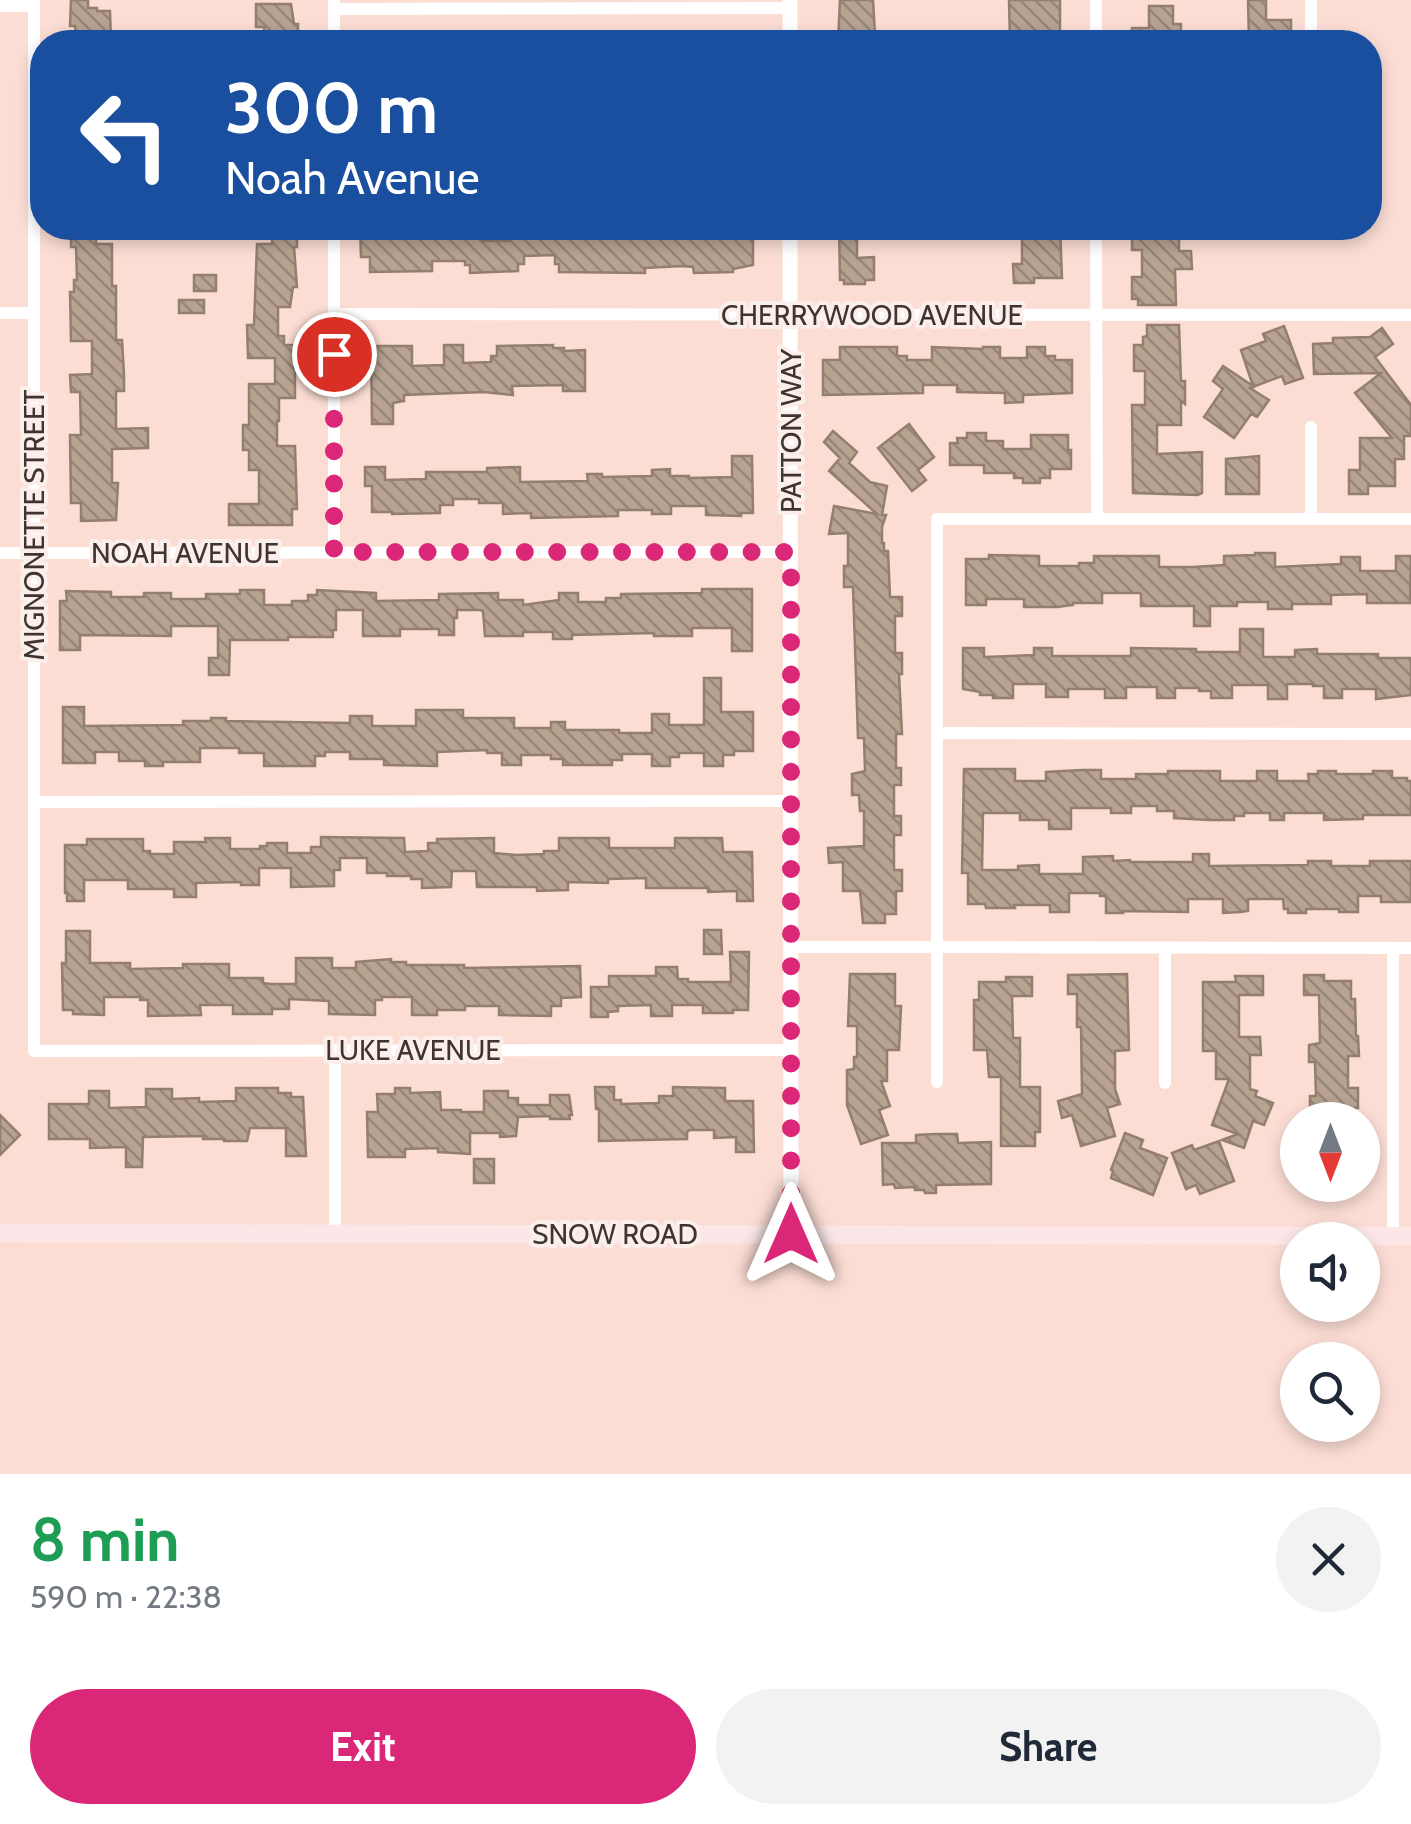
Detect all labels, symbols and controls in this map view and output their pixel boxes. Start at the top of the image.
text: 300 m [225,65,438,151]
icon: left [60,70,190,200]
text: Noah Avenue [225,151,480,205]
street label: CHERRYWOOD AVENUE [721,298,1023,332]
pin [292,312,377,397]
icon: arrive [307,327,362,382]
street label: PATTON WAY [774,348,808,513]
street label: MIGNONETTE STREET [17,390,51,660]
street label: NOAH AVENUE [91,536,279,570]
street label: LUKE AVENUE [325,1033,501,1067]
north arrow [1280,1102,1380,1202]
map controls [1280,1102,1380,1442]
position arrow [739,1182,843,1286]
street label: SNOW ROAD [532,1217,698,1251]
button: sound [1280,1222,1380,1322]
button: search [1280,1342,1380,1442]
text: 8 min [30,1503,179,1576]
button: close [1276,1507,1381,1612]
text: 590 m · 22:38 [30,1577,222,1616]
button: Exit [30,1689,696,1804]
button: Share [716,1689,1381,1804]

